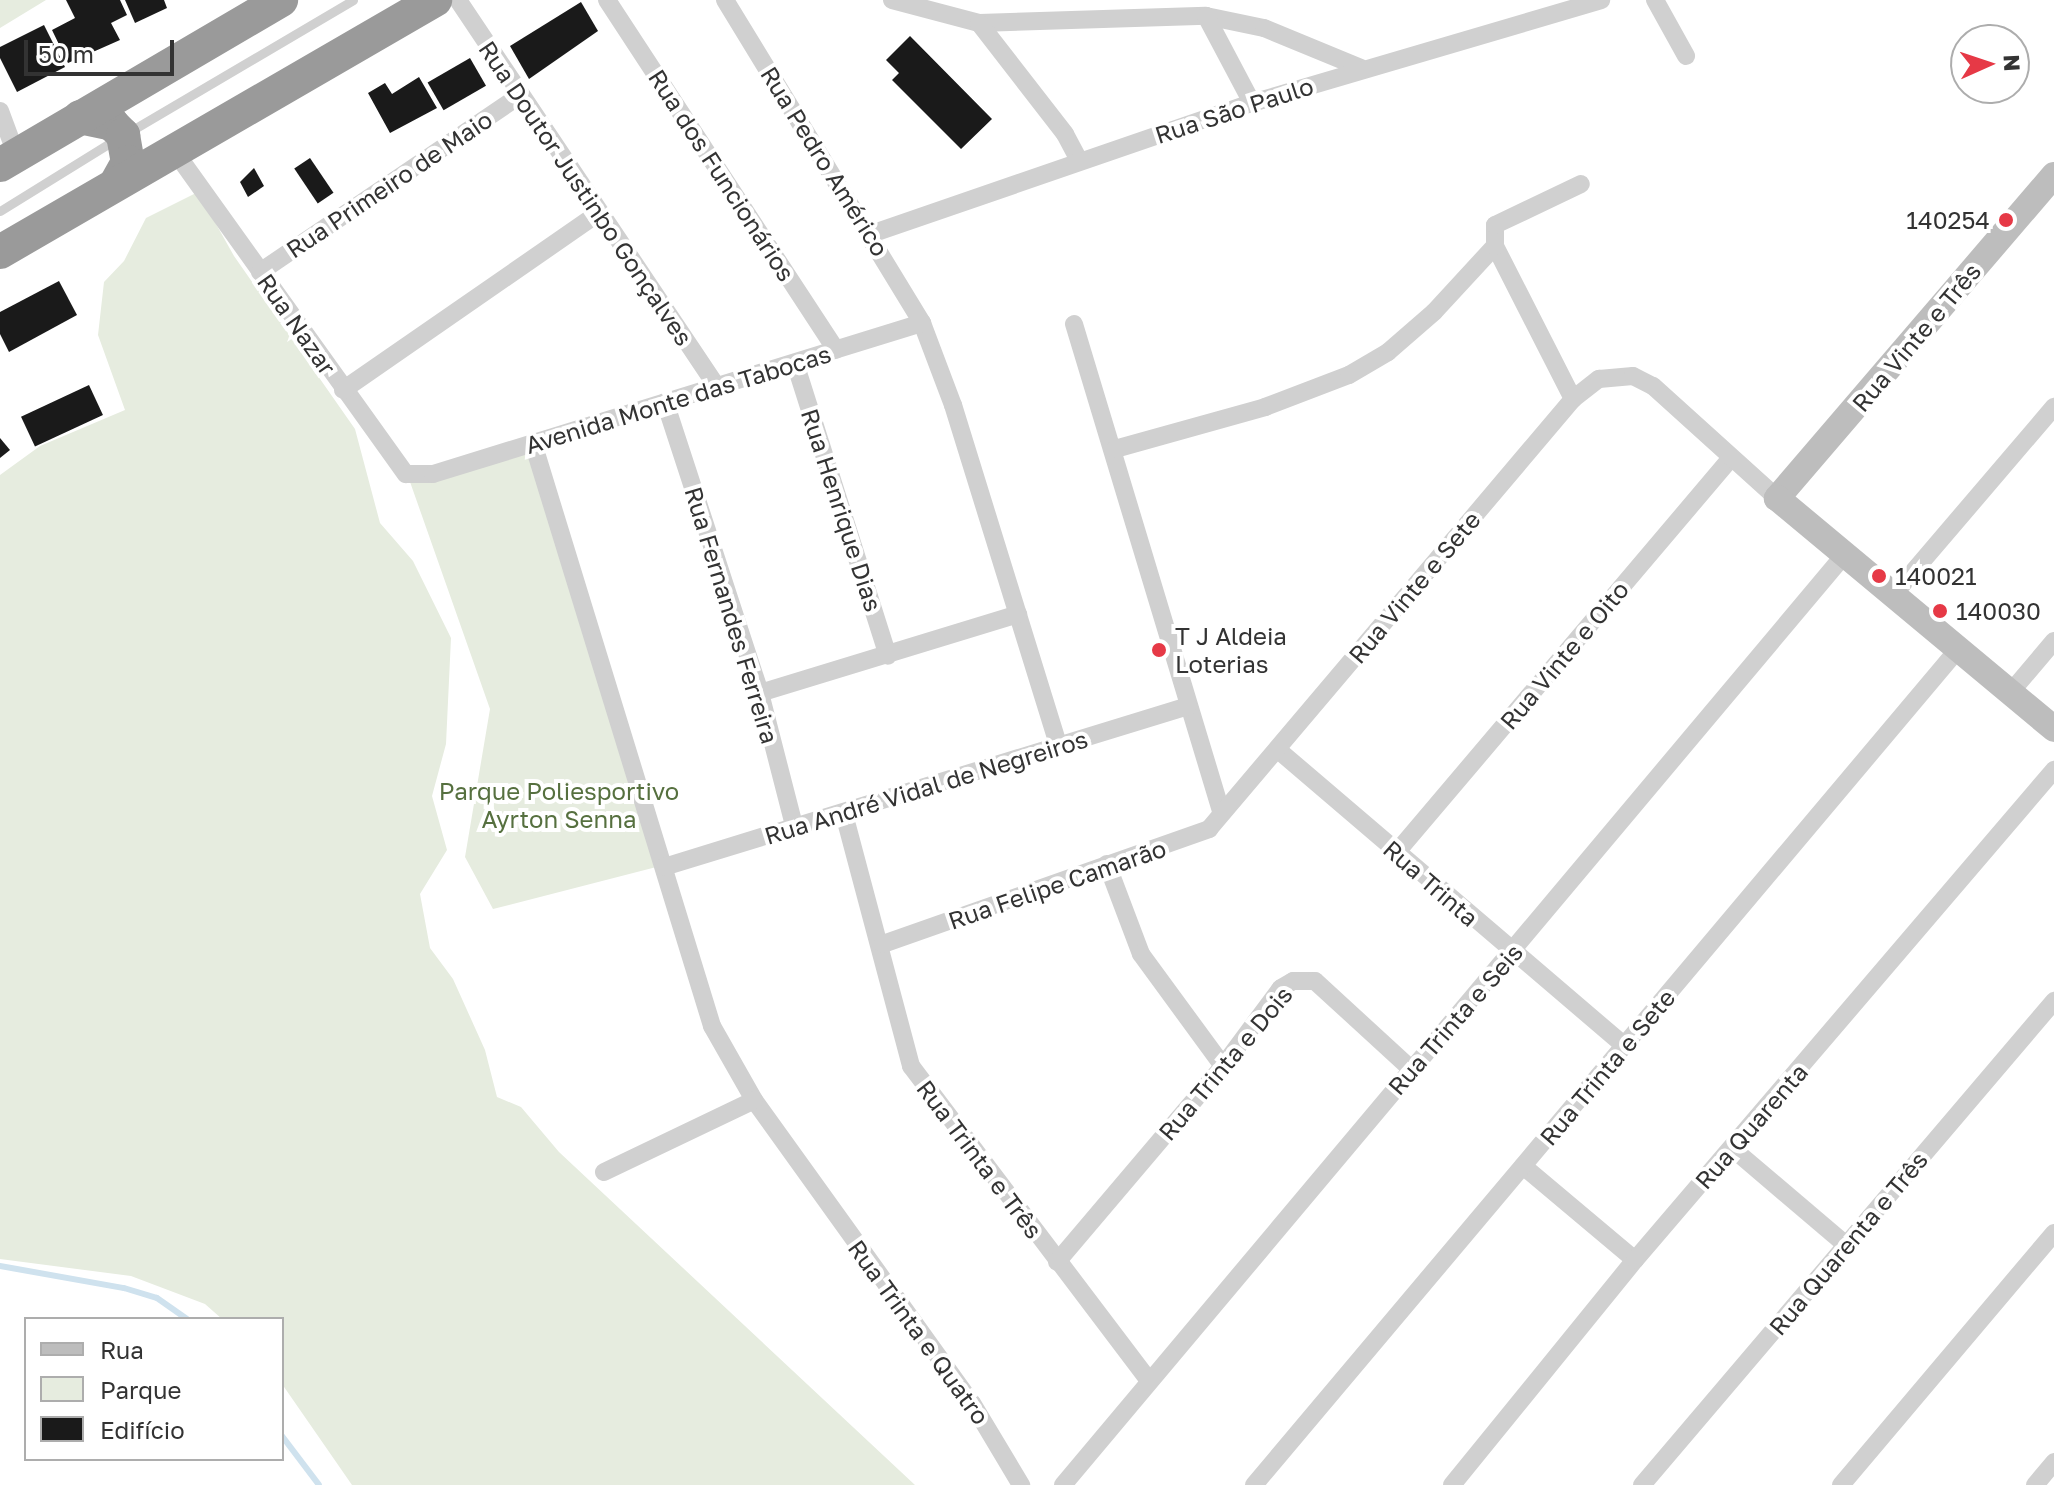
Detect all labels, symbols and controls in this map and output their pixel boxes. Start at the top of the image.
scale bar [28,24,178,74]
north arrow [1950,24,2030,104]
street label: Rua Doutor Justinbo Gonçalves [473,35,699,351]
text: 50 m [38,39,94,68]
text: N [1999,54,2026,72]
street label: Rua Pedro Américo [755,61,895,261]
street label: Rua dos Funcionários [643,64,801,286]
street label: Rua São Paulo [1151,71,1317,149]
street label: Rua Primeiro de Maio [281,104,497,264]
place label: 140254 [1906,206,1990,234]
marker: 140254 [1997,211,2015,229]
street label: Rua Vinte e Três [1846,257,1986,417]
street label: Rua Nazar [252,268,342,380]
street label: Avenida Monte das Tabocas [522,339,834,459]
street label: Rua Henrique Dias [796,405,888,615]
street label: Rua Fernandes Ferreira [679,483,785,747]
street label: Rua Vinte e Sete [1342,505,1486,669]
place label: 140021 [1895,562,1977,590]
marker: 140021 [1870,567,1888,585]
street label: Rua Vinte e Oito [1494,575,1634,735]
place label: 140030 [1956,597,2041,625]
marker: 140030 [1931,602,1949,620]
place label: T J Aldeia Loterias [1175,622,1287,678]
marker: T J Aldeia Loterias [1150,641,1168,659]
street label: Rua André Vidal de Negreiros [761,724,1091,850]
park label: Parque Poliesportivo Ayrton Senna [439,777,679,833]
street label: Rua Felipe Camarão [944,833,1170,935]
street label: Rua Trinta [1378,834,1484,932]
street label: Rua Trinta e Seis [1382,938,1528,1100]
street label: Rua Trinta e Dois [1152,980,1298,1146]
street label: Rua Trinta e Sete [1533,983,1681,1151]
street label: Rua Quarenta [1689,1058,1813,1194]
street label: Rua Trinta e Três [911,1074,1049,1244]
street label: Rua Quarenta e Três [1763,1145,1933,1341]
street label: Rua Trinta e Quatro [842,1234,996,1430]
legend [24,1317,284,1461]
text: Rua [100,1335,144,1364]
text: Parque [100,1375,181,1404]
text: Edifício [100,1415,185,1444]

